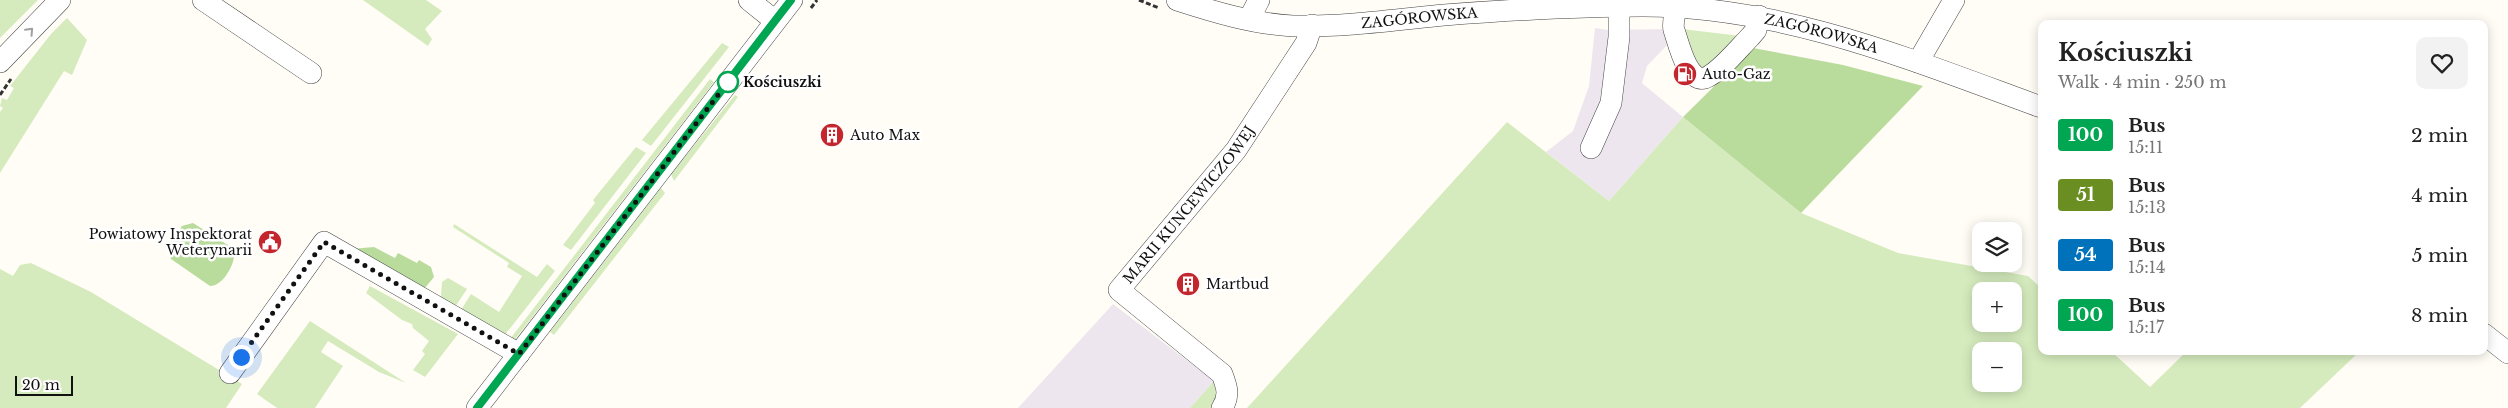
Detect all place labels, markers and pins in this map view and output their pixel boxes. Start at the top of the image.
fuel station icon: Auto-Gaz [1672,61,1698,87]
place label: Auto-Gaz [1701,65,1771,83]
marker: Kościuszki [717,71,739,93]
place label: Kościuszki [743,73,822,91]
building icon: Auto Max [819,122,845,148]
place label: Auto Max [849,126,920,144]
place label: Powiatowy Inspektorat Weterynarii [89,225,253,259]
public building icon: Powiatowy Inspektorat Weterynarii [257,229,283,255]
building icon: Martbud [1175,271,1201,297]
place label: Martbud [1206,275,1270,293]

